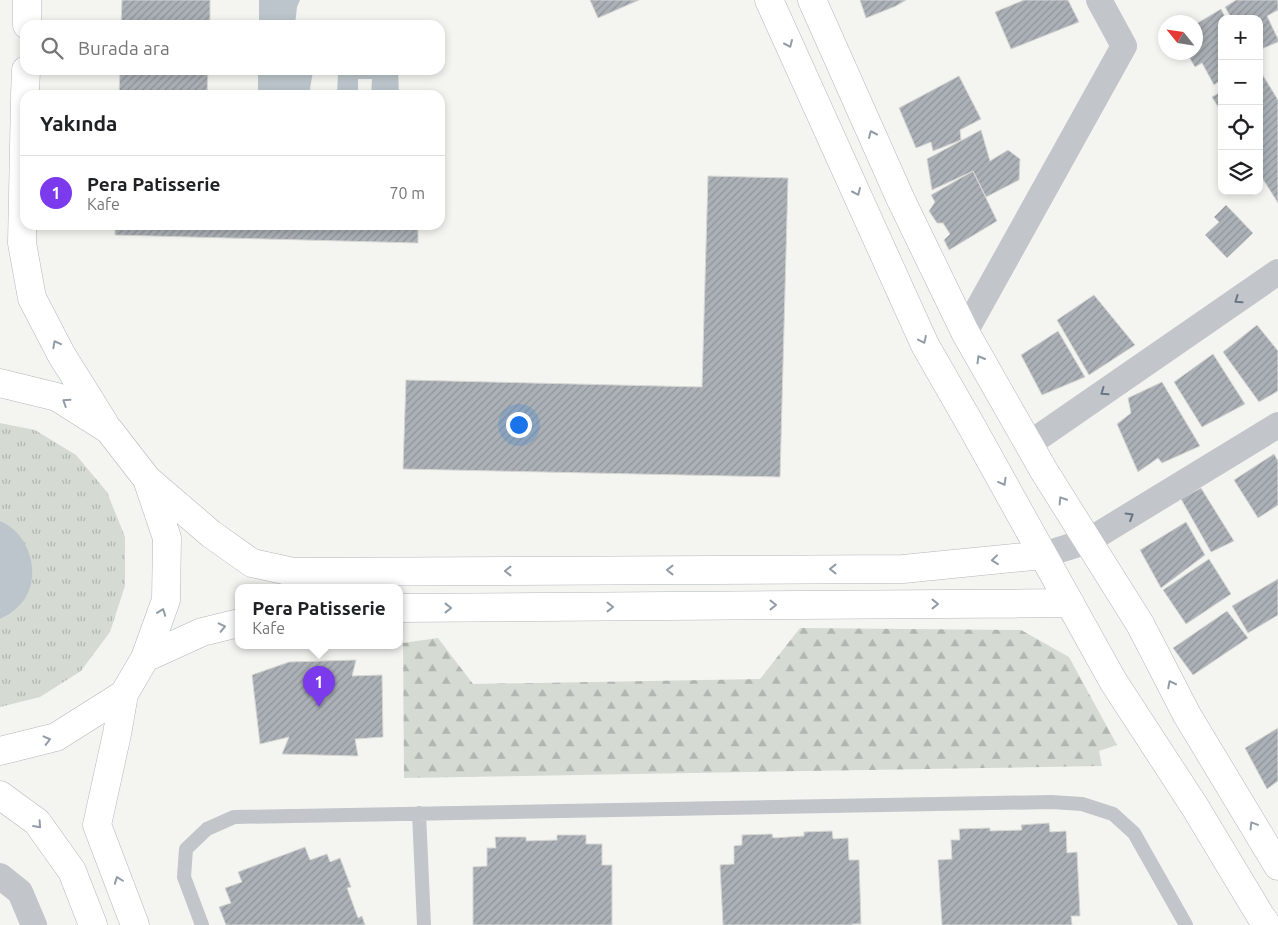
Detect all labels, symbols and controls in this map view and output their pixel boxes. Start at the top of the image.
north arrow [1158,15,1203,60]
map controls [1218,15,1263,195]
button: + [1218,15,1263,60]
search box [20,20,445,75]
icon: search [38,34,66,62]
text: Burada ara [78,37,170,59]
one-way arrow [783,39,794,48]
button: − [1218,60,1263,105]
button: locate [1218,105,1263,150]
text: Yakında [40,111,117,135]
one-way arrow [868,130,878,139]
button: layers [1218,150,1263,195]
text: Pera Patisserie [87,173,221,195]
text: 1 [51,184,61,202]
text: 70 m [389,184,425,202]
one-way arrow [850,187,861,196]
text: Kafe [87,195,120,213]
one-way arrow [1234,294,1244,303]
one-way arrow [917,335,927,344]
one-way arrow [52,340,62,349]
one-way arrow [977,356,987,365]
one-way arrow [1100,386,1110,395]
one-way arrow [63,399,72,409]
your location [506,412,532,438]
one-way arrow [997,477,1007,486]
one-way arrow [1059,496,1069,505]
one-way arrow [1124,512,1133,522]
one-way arrow [991,554,999,565]
one-way arrow [829,564,836,574]
one-way arrow [666,565,674,575]
one-way arrow [504,566,512,576]
popup [235,584,403,649]
text: Pera Patisserie [252,597,386,619]
one-way arrow [932,599,939,609]
one-way arrow [769,600,777,611]
one-way arrow [606,602,614,612]
one-way arrow [444,603,452,613]
one-way arrow [156,608,166,617]
text: Kafe [252,619,285,637]
one-way arrow [218,622,227,633]
pin: 1 [303,666,335,707]
one-way arrow [1167,681,1177,690]
one-way arrow [43,735,51,745]
one-way arrow [32,820,41,829]
one-way arrow [1249,821,1259,830]
one-way arrow [114,876,124,884]

